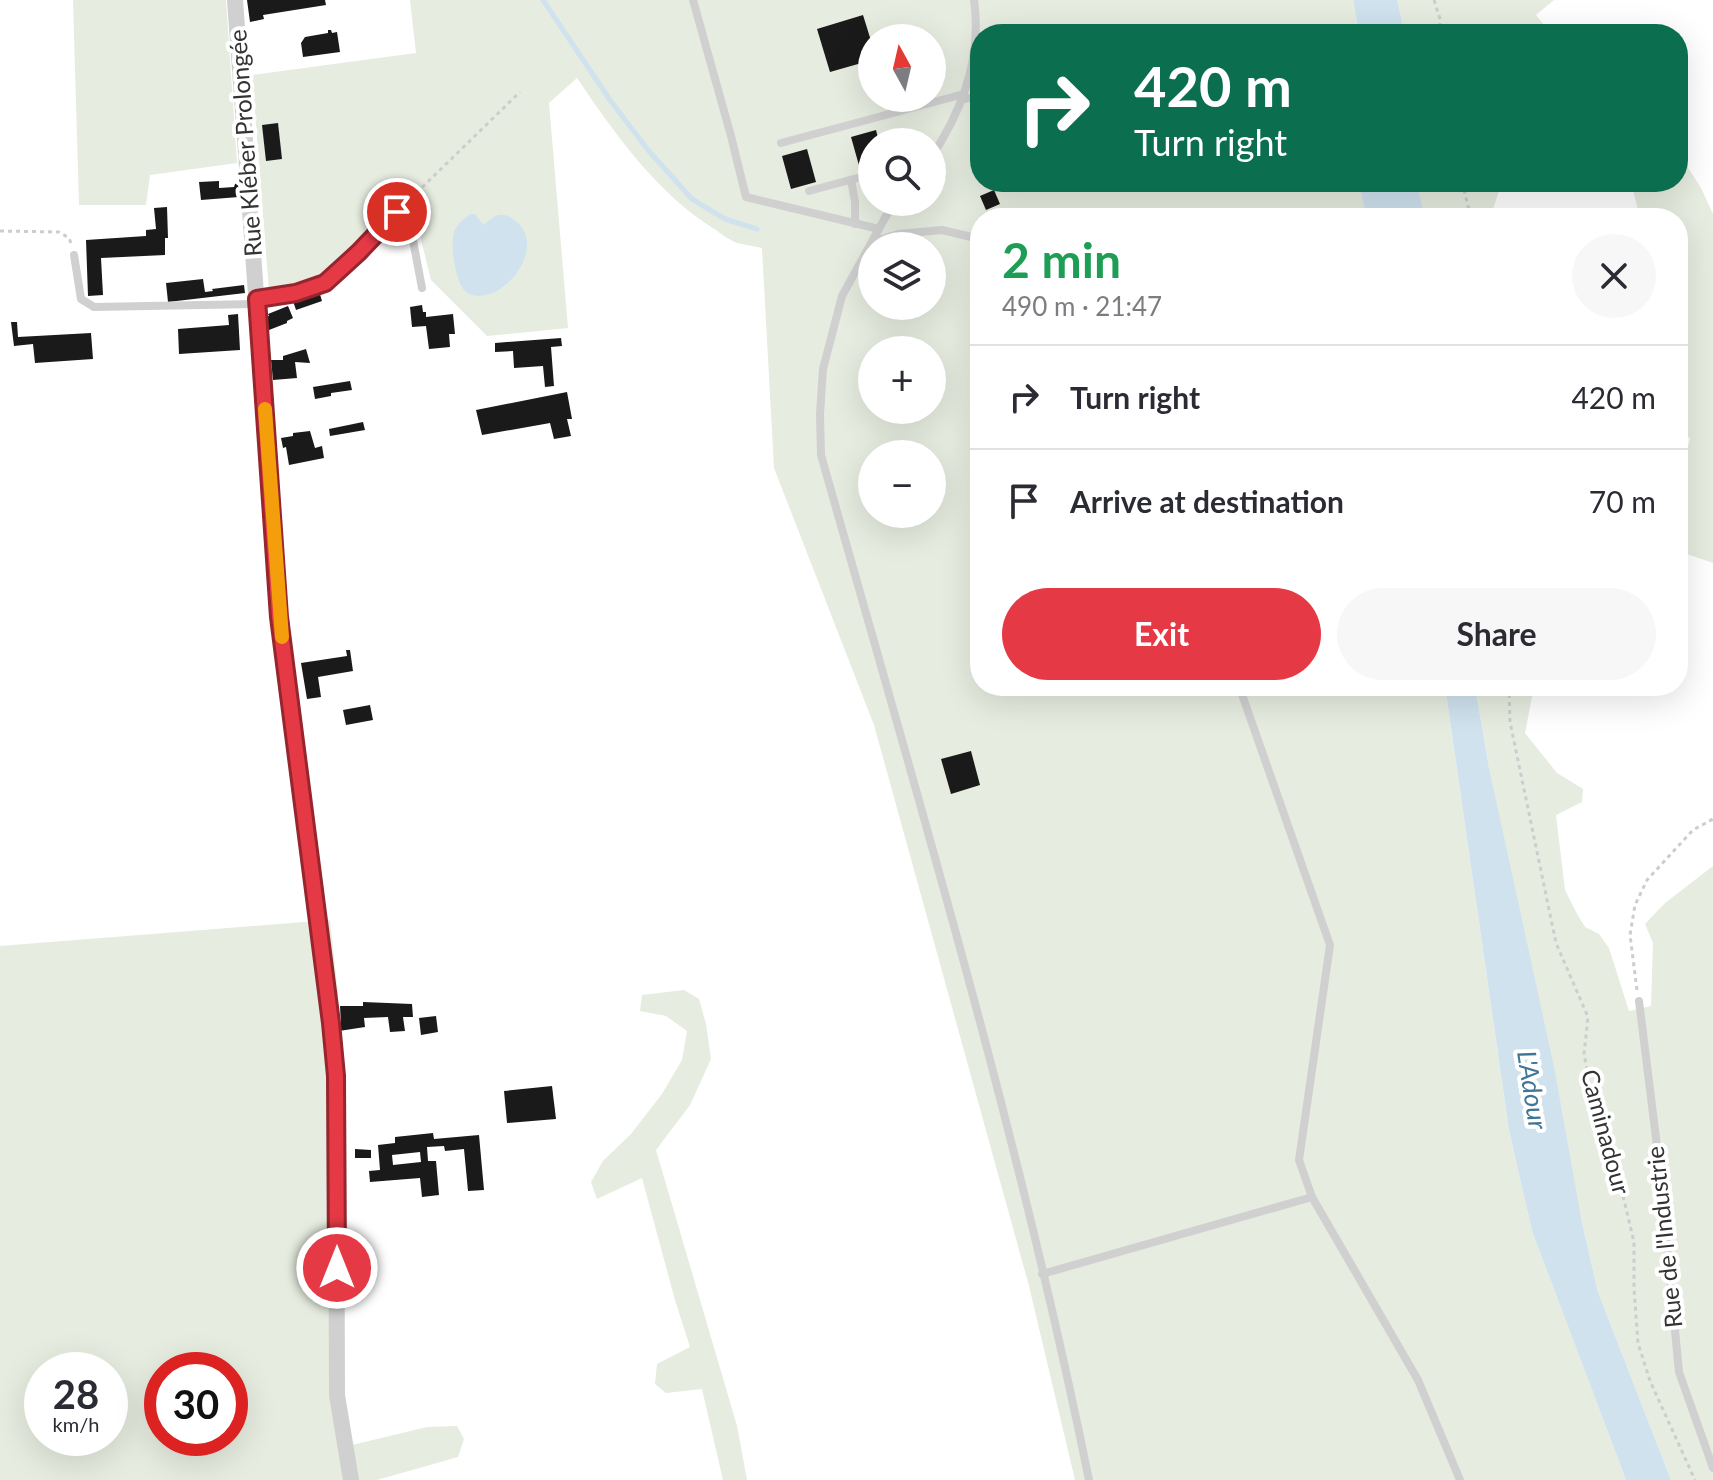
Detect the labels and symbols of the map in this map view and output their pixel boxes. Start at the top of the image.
north arrow [858,24,946,112]
street label: Rue Kléber Prolongée [222,28,267,258]
pin [363,178,431,246]
water label: L'Adour [1511,1048,1555,1133]
street label: Caminadour [1576,1066,1637,1197]
street label: Rue de l'Industrie [1640,1145,1687,1329]
position arrow [295,1226,379,1310]
speed limit sign: 30 [144,1352,248,1456]

